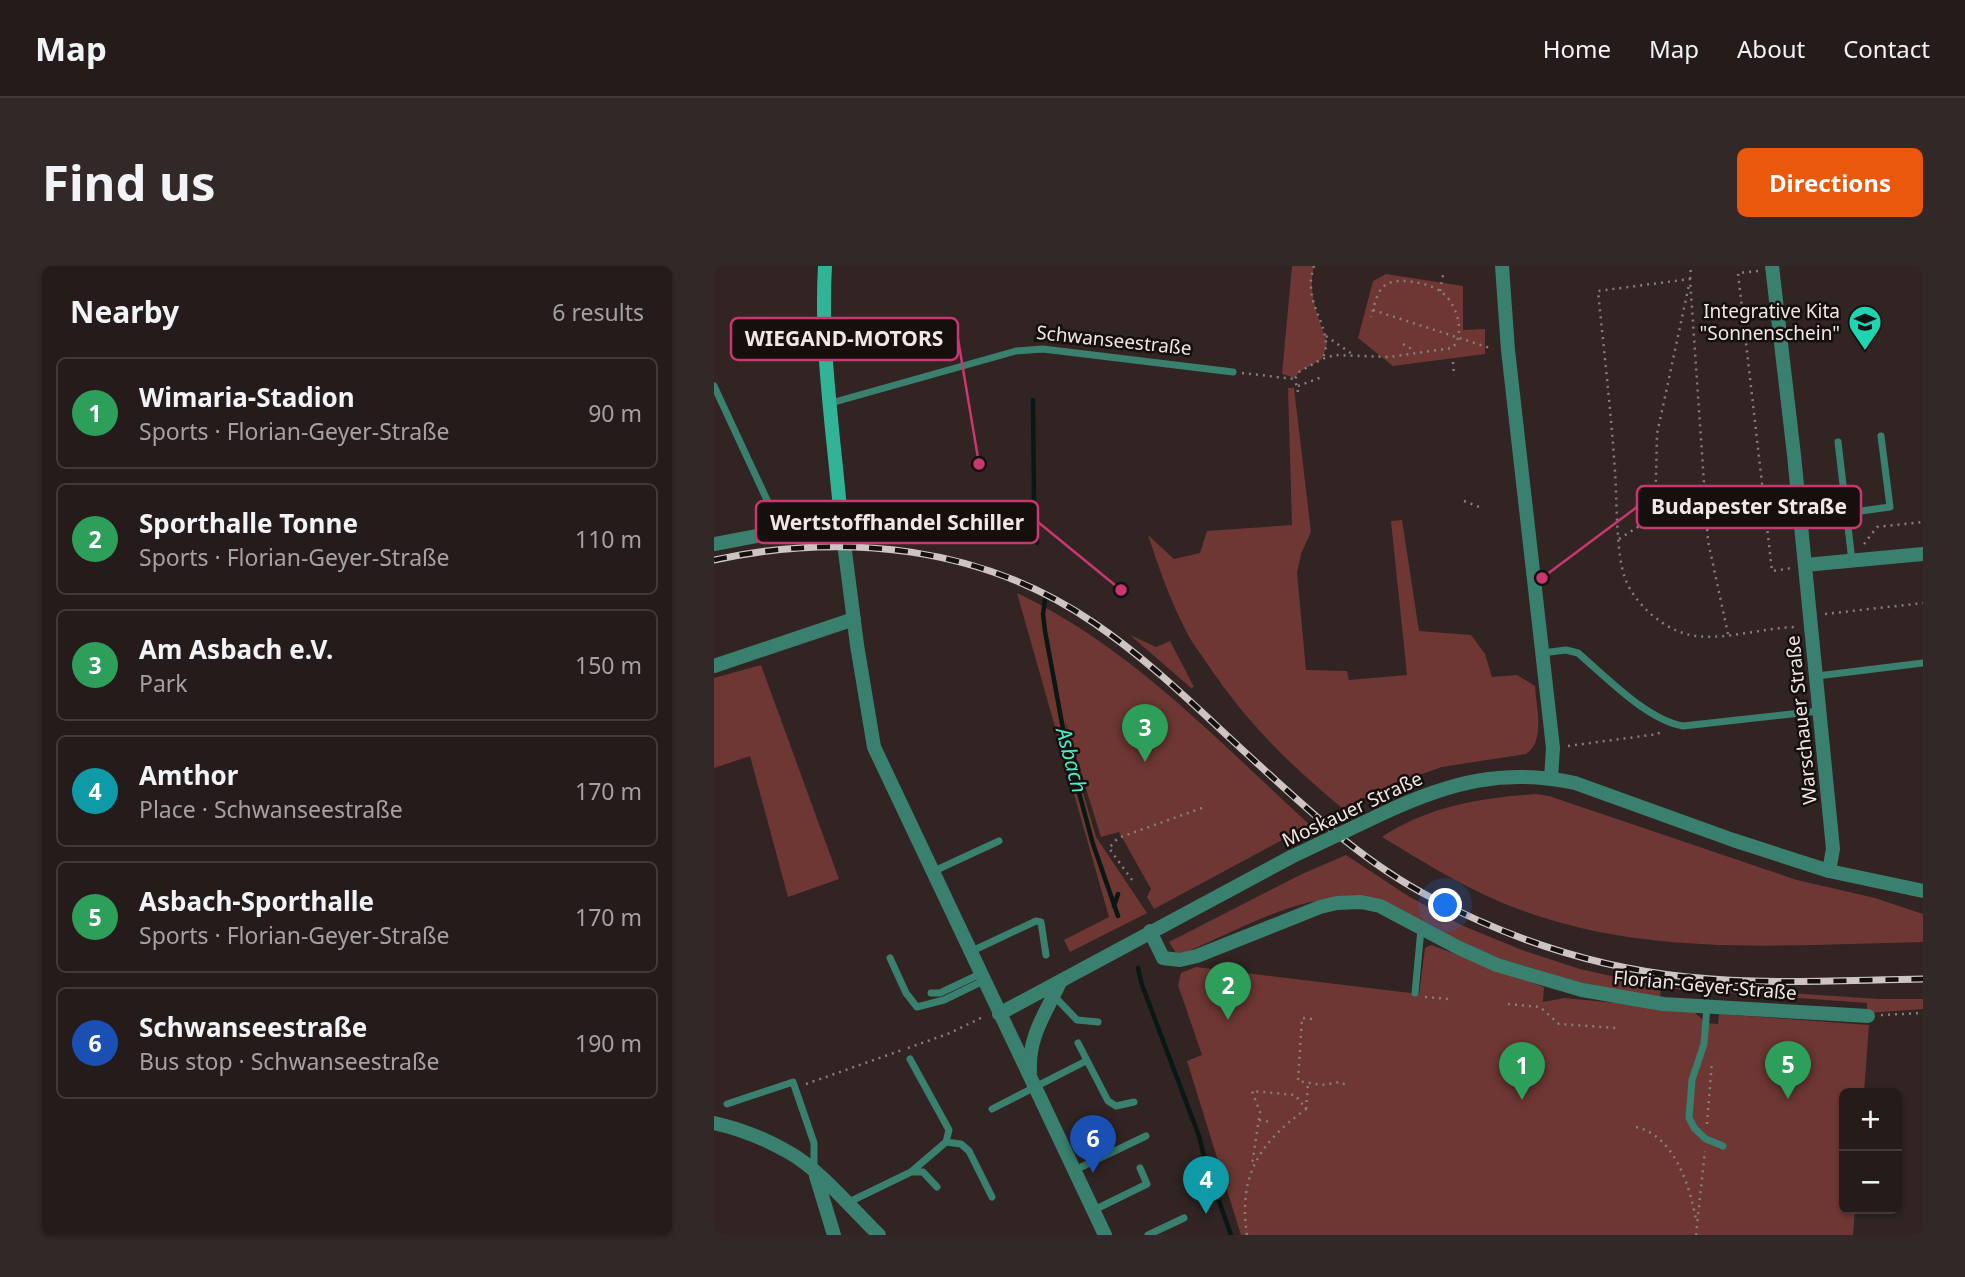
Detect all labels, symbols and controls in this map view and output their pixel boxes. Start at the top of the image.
text: Map [35,26,107,71]
text: Home [1543,32,1611,65]
text: Map [1649,32,1699,65]
text: About [1737,32,1805,65]
text: Contact [1843,32,1930,65]
button: Directions [1737,148,1923,217]
text: Find us [42,149,216,215]
text: Nearby [70,291,179,332]
text: 6 results [552,296,644,328]
place label: Integrative Kita "Sonnenschein" [1699,298,1840,346]
school or university icon: Integrative Kita "Sonnenschein" [1846,303,1884,352]
callout: WIEGAND-MOTORS [731,318,958,360]
street label: Schwanseestraße [1035,319,1193,361]
text: WIEGAND-MOTORS [745,324,943,352]
text: Wimaria-Stadion [139,379,355,415]
text: 1 [88,397,102,429]
text: 90 m [588,397,642,429]
text: Sports · Florian-Geyer-Straße [139,415,450,447]
callout: Budapester Straße [1637,486,1861,528]
text: Budapester Straße [1651,492,1847,520]
callout: Wertstoffhandel Schiller [756,501,1038,543]
text: Sporthalle Tonne [139,505,358,541]
text: Wertstoffhandel Schiller [770,508,1025,536]
text: 2 [88,523,102,555]
text: 110 m [575,523,642,555]
text: Sports · Florian-Geyer-Straße [139,541,450,573]
text: Am Asbach e.V. [139,631,333,667]
street label: Warschauer Straße [1779,634,1823,806]
text: 3 [88,649,102,681]
text: 150 m [575,649,642,681]
text: Park [139,667,188,699]
pin: 3 [1122,704,1168,762]
water label: Asbach [1049,722,1094,796]
text: Amthor [139,757,238,793]
street label: Moskauer Straße [1278,765,1426,853]
text: 4 [88,775,102,807]
text: 170 m [575,775,642,807]
text: Place · Schwanseestraße [139,793,403,825]
text: Asbach-Sporthalle [139,883,374,919]
your location [1428,888,1462,922]
text: 5 [88,901,102,933]
text: 170 m [575,901,642,933]
text: Sports · Florian-Geyer-Straße [139,919,450,951]
pin: 2 [1205,962,1251,1020]
street label: Florian-Geyer-Straße [1612,964,1798,1006]
text: Schwanseestraße [139,1009,367,1045]
text: 6 [88,1027,102,1059]
text: 190 m [575,1027,642,1059]
pin: 5 [1765,1041,1811,1099]
pin: 1 [1499,1042,1545,1100]
text: Bus stop · Schwanseestraße [139,1045,439,1077]
map controls [1839,1088,1902,1214]
button: + [1839,1088,1902,1151]
pin: 6 [1070,1115,1116,1173]
button: − [1839,1151,1902,1214]
pin: 4 [1183,1156,1229,1214]

